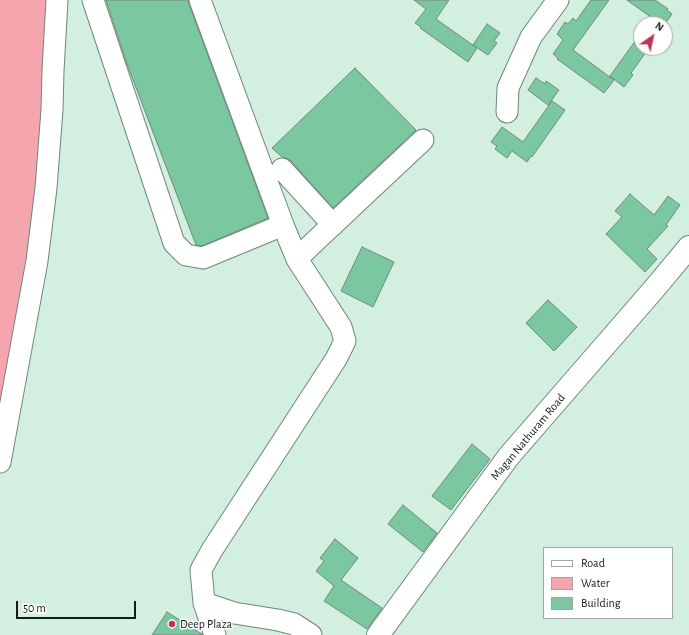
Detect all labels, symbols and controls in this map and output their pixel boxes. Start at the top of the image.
north arrow [633,16,673,56]
text: N [653,20,666,33]
street label: Magan Nathuram Road [488,391,568,483]
legend [543,547,673,619]
text: Road [581,557,605,569]
text: Water [581,577,610,589]
scale bar [18,593,138,619]
text: Building [581,597,621,609]
text: 50 m [23,602,46,614]
place label: Deep Plaza [180,617,232,631]
marker: Deep Plaza [167,619,177,629]

